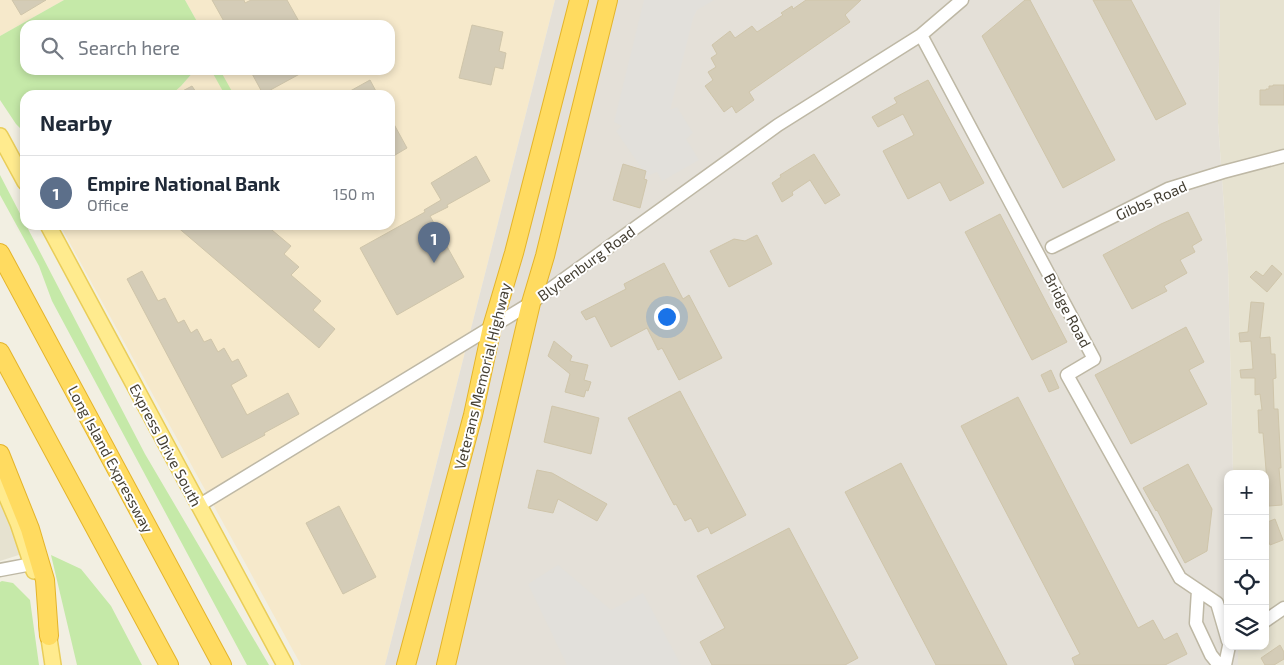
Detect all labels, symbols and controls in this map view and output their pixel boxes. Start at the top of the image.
search box [20,20,395,75]
icon: search [38,34,66,62]
text: Search here [78,36,180,59]
text: Nearby [40,110,112,135]
text: Empire National Bank [87,172,280,195]
street label: Gibbs Road [1113,176,1189,224]
text: 1 [53,184,59,203]
text: 150 m [333,184,375,203]
text: Office [87,195,129,214]
pin: 1 [418,222,450,263]
street label: Blydenburg Road [534,222,638,304]
street label: Bridge Road [1041,270,1095,350]
street label: Veterans Memorial Highway [450,281,514,471]
your location [654,304,680,330]
street label: Express Drive South [126,381,206,509]
street label: Long Island Expressway [65,382,158,536]
map controls [1224,470,1269,650]
button: + [1224,470,1269,515]
button: − [1224,515,1269,560]
button: locate [1224,560,1269,605]
button: layers [1224,605,1269,650]

